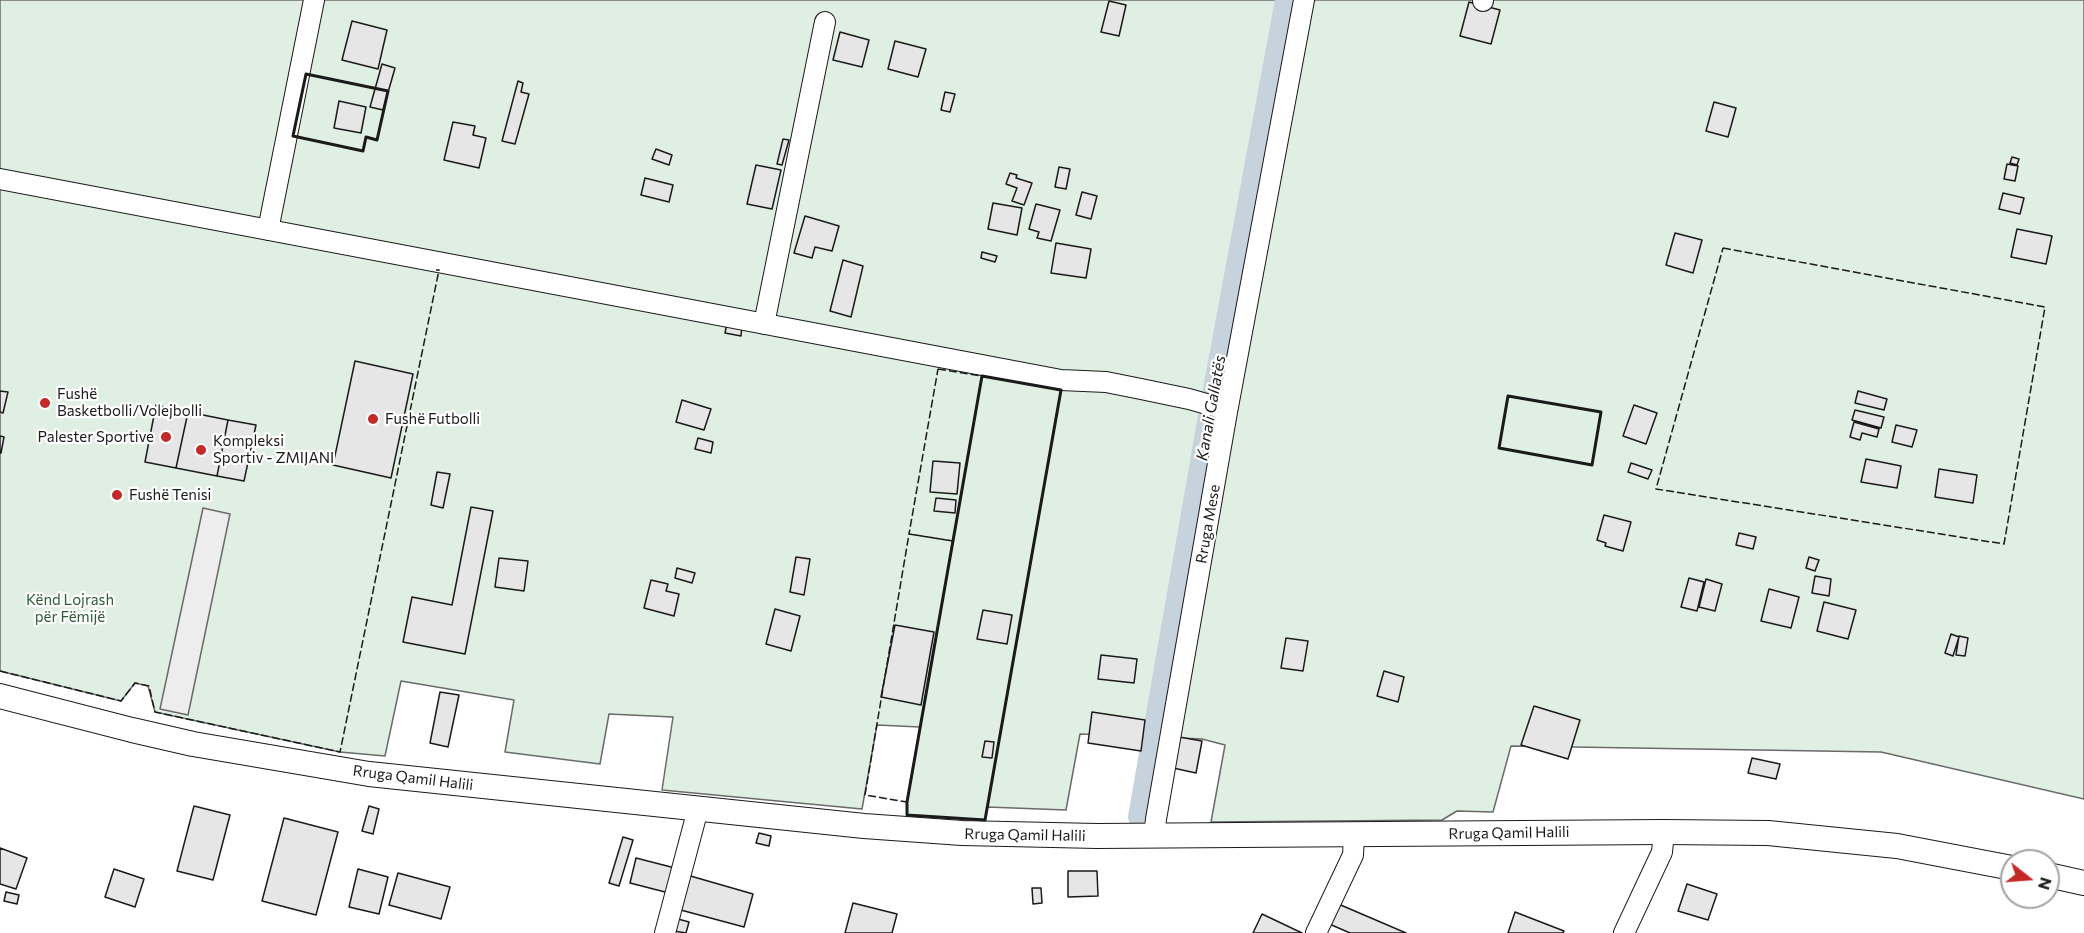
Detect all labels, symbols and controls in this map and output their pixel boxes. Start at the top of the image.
water label: Kanali Gallatës [1192,354,1230,462]
place label: Fushë Basketbolli/Volejbolli [57,385,202,420]
marker: Fushë Basketbolli/Volejbolli [38,396,52,410]
place label: Fushë Futbolli [385,410,480,428]
marker: Fushë Futbolli [366,412,380,426]
place label: Palester Sportive [37,428,154,446]
marker: Palester Sportive [159,430,173,444]
place label: Kompleksi Sportiv - ZMIJANI [213,432,334,467]
marker: Kompleksi Sportiv - ZMIJANI [194,443,208,457]
street label: Rruga Mese [1192,483,1224,565]
place label: Fushë Tenisi [129,486,211,504]
marker: Fushë Tenisi [110,488,124,502]
park label: Kënd Lojrash për Fëmijë [26,591,114,626]
street label: Rruga Qamil Halili [352,762,474,794]
street label: Rruga Qamil Halili [1448,823,1570,843]
street label: Rruga Qamil Halili [964,825,1086,845]
north arrow [2000,849,2060,909]
text: N [2035,875,2057,892]

